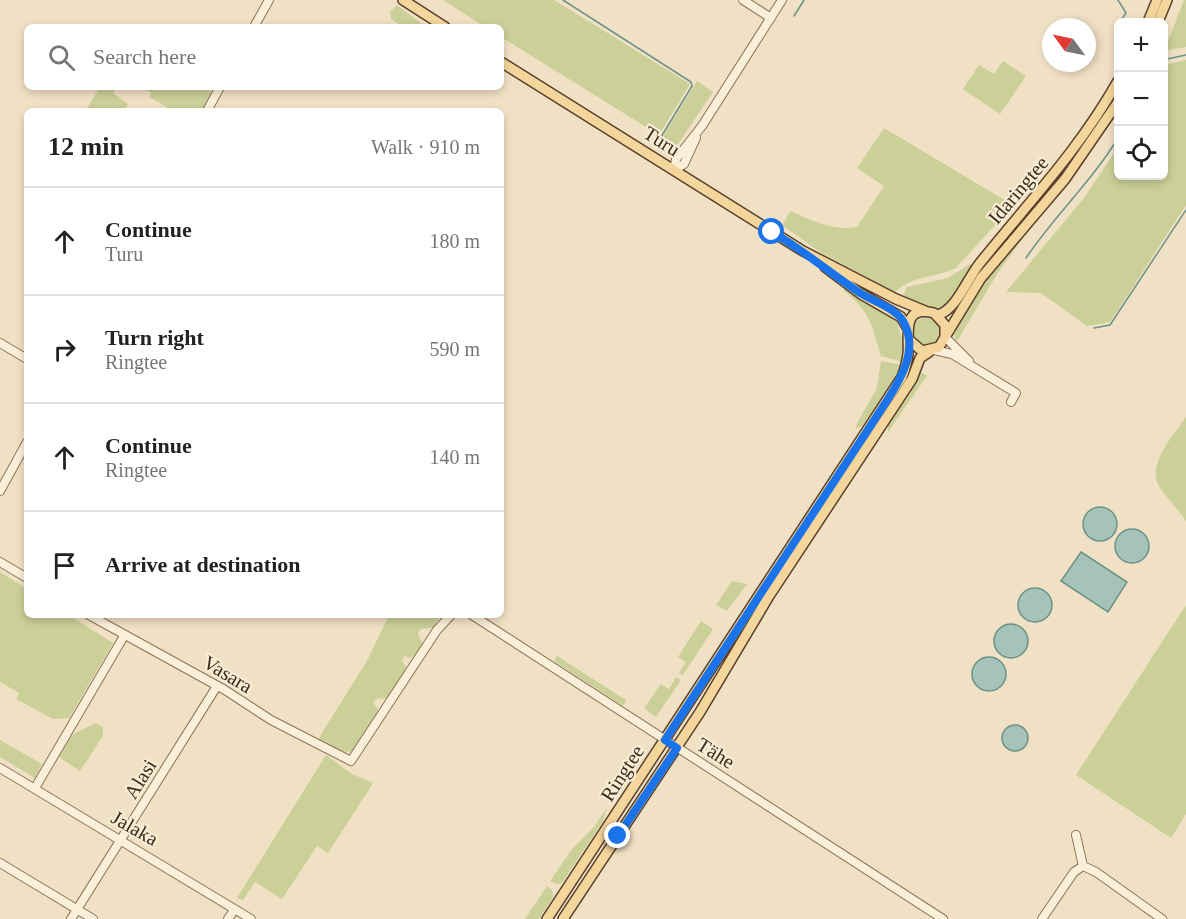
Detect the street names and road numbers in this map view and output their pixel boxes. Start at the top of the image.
street label: Turu [640,122,684,160]
street label: Idaringtee [984,152,1053,229]
street label: Vasara [199,651,257,697]
street label: Tähe [693,733,739,773]
street label: Ringtee [596,741,649,806]
street label: Alasi [119,755,161,803]
street label: Jalaka [108,806,162,850]

